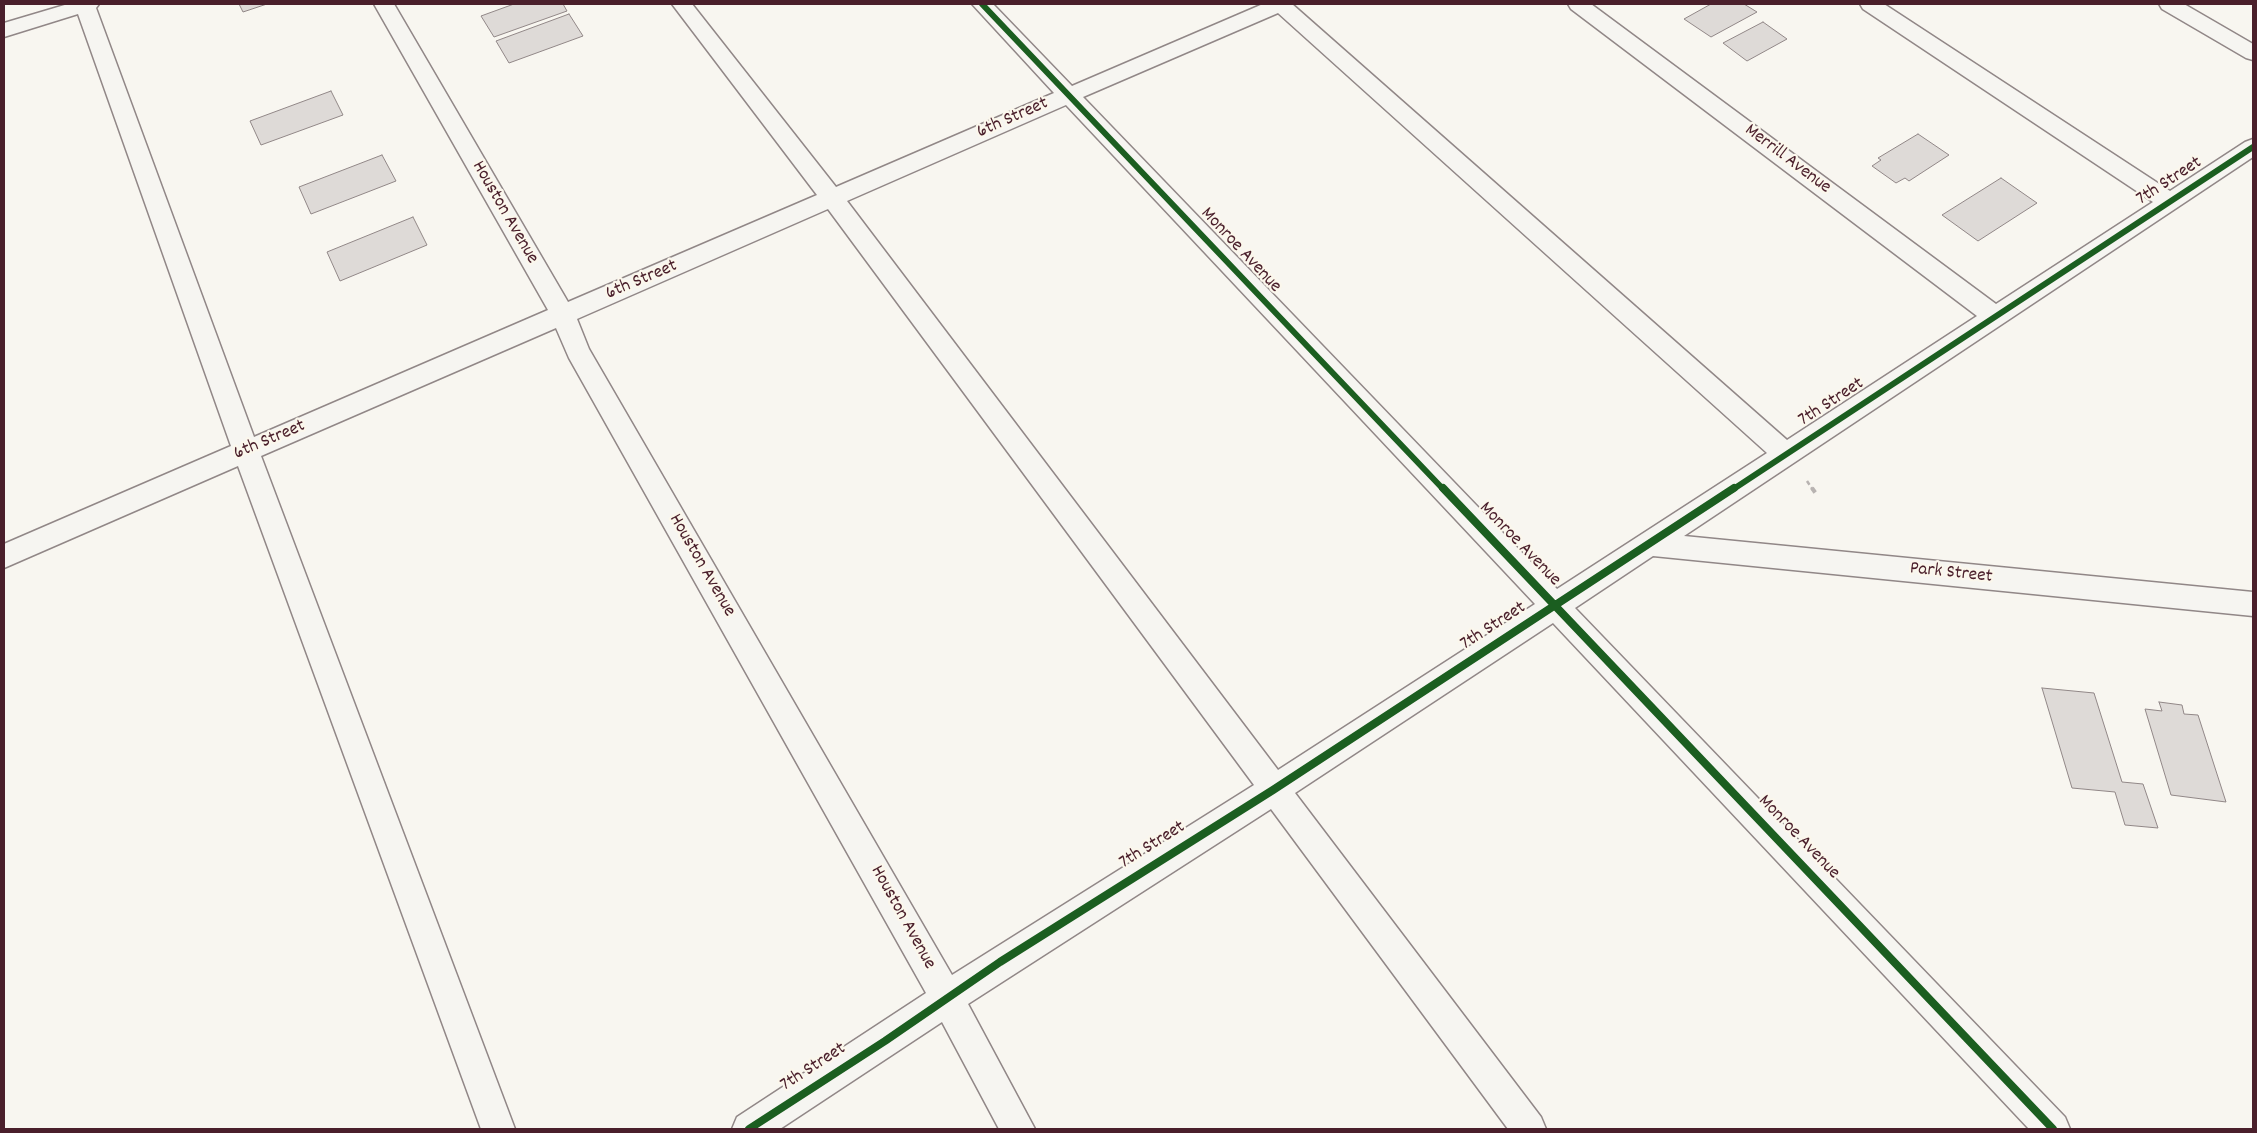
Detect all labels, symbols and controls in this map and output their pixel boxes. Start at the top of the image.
street label: 6th Street [974,93,1052,145]
street label: Merrill Avenue [1739,120,1835,200]
street label: 7th Street [2133,152,2207,212]
street label: Houston Avenue [465,158,543,268]
street label: Monroe Avenue [1195,204,1285,298]
street label: 6th Street [603,256,681,306]
street label: 7th Street [1795,373,1869,433]
street label: 6th Street [231,416,309,466]
street label: Monroe Avenue [1473,498,1565,592]
street label: Houston Avenue [662,511,740,621]
street label: Park Street [1909,558,1993,590]
street label: 7th Street [1457,597,1531,657]
street label: Monroe Avenue [1752,791,1844,885]
street label: 7th Street [1116,817,1190,875]
street label: Houston Avenue [864,862,940,974]
street label: 7th Street [777,1038,851,1098]

